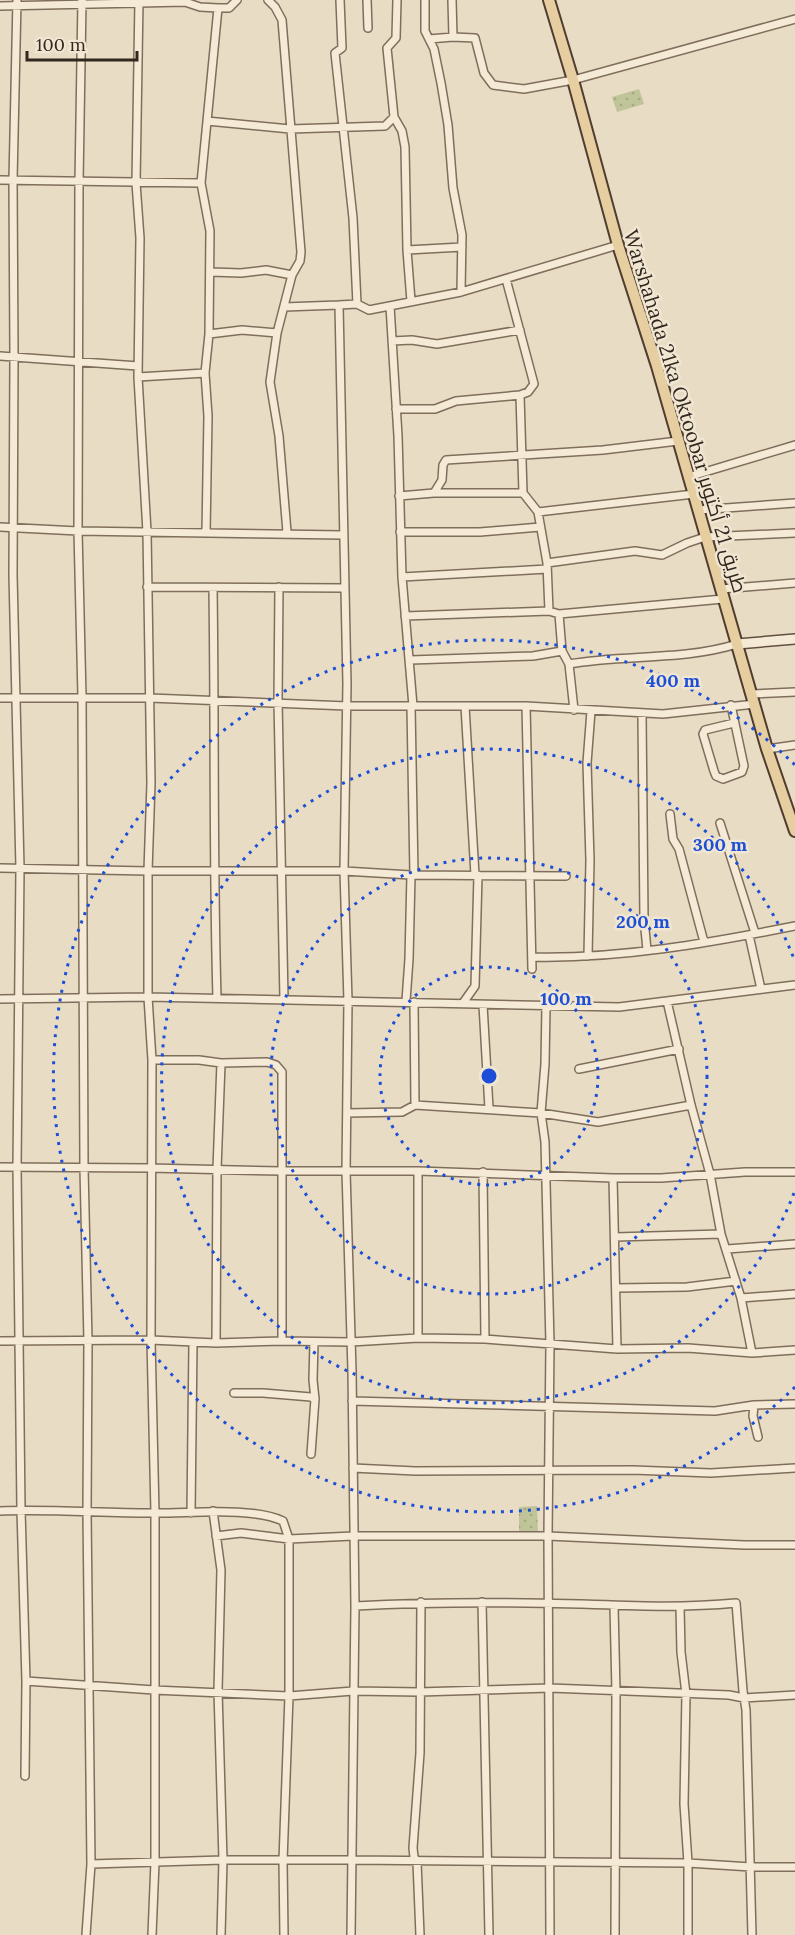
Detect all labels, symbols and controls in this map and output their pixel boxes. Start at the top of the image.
scale bar [27,24,136,62]
text: 100 m [36,33,86,56]
street label: Warshahada 21ka Oktoobar طريق 21 أكتوبر [618,226,753,596]
text: 400 m [646,669,700,692]
text: 300 m [693,833,748,856]
text: 200 m [616,910,670,933]
text: 100 m [540,987,592,1010]
centre of rings [479,1066,499,1086]

